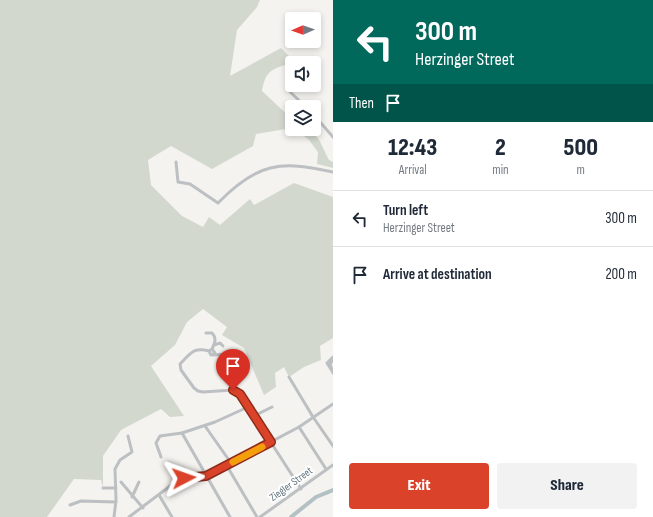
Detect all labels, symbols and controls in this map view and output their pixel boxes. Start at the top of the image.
north arrow [285,12,321,48]
map controls [285,12,321,136]
text: 300 m [415,15,477,48]
icon: left [349,16,401,68]
text: Herzinger Street [415,49,514,70]
button: sound [285,56,321,92]
icon: arrive [382,92,404,114]
text: Then [349,94,374,113]
button: layers [285,100,321,136]
text: 12:43 [388,133,437,162]
text: 2 [495,133,506,162]
text: 500 [564,133,598,162]
text: Arrival [399,162,427,178]
text: min [492,162,509,178]
text: m [577,162,585,178]
text: Turn left [383,201,428,220]
icon: left [349,208,371,230]
text: 300 m [605,209,637,228]
text: Herzinger Street [383,220,455,236]
icon: arrive [349,264,371,286]
text: Arrive at destination [383,265,492,284]
text: 200 m [605,265,637,284]
pin [216,349,250,390]
icon: arrive [222,355,244,377]
position arrow [163,457,205,499]
button: Exit [349,463,489,509]
button: Share [497,463,637,509]
street label: Ziegler Street [267,464,316,504]

